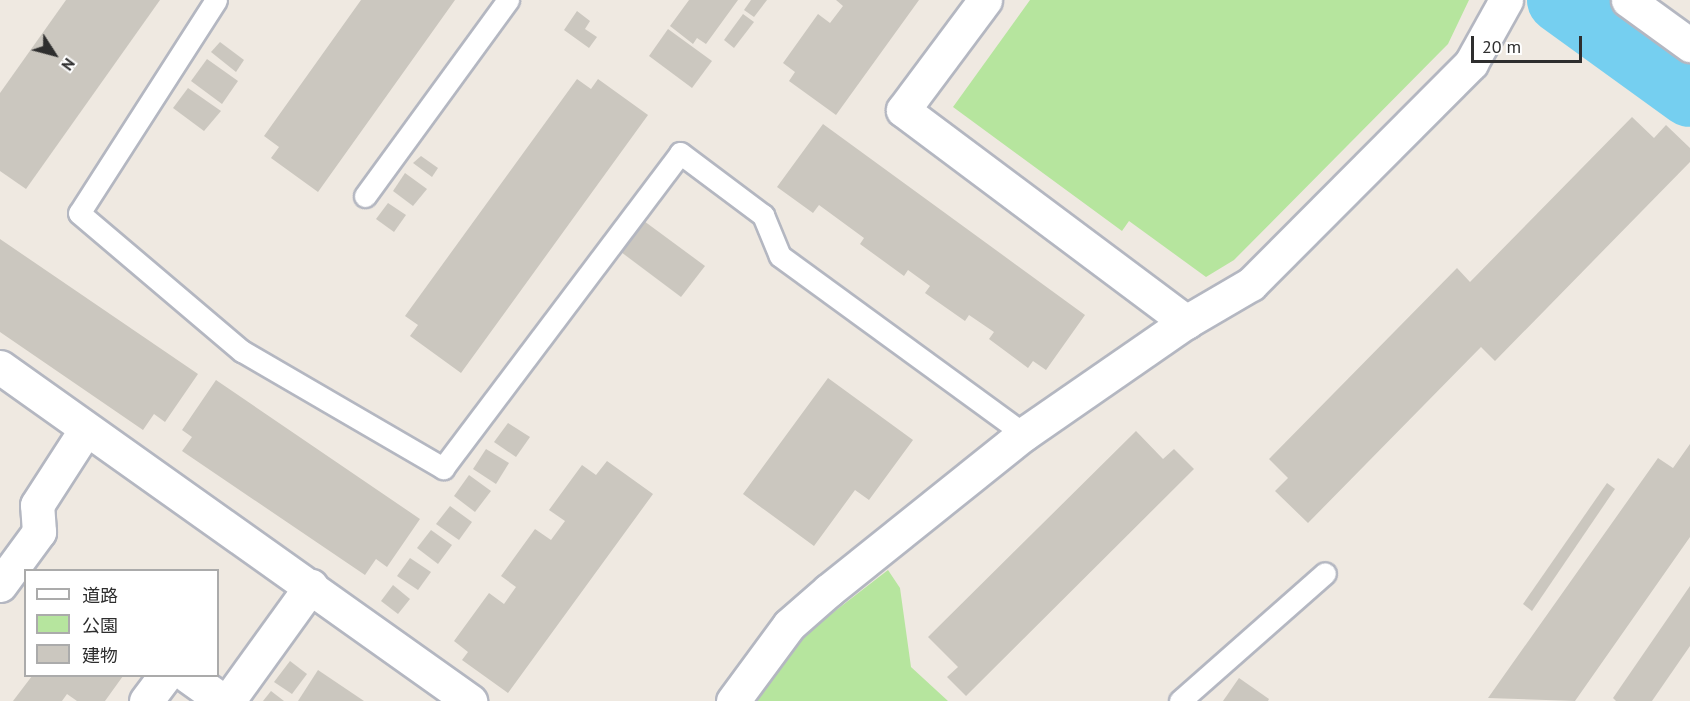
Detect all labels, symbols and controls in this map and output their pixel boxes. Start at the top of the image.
north arrow [24,24,84,84]
scale bar [1474,24,1585,62]
text: 20 m [1482,35,1521,58]
text: N [57,54,80,75]
legend [24,569,219,677]
text: 道路 [82,584,118,607]
text: 公園 [82,614,118,637]
text: 建物 [82,644,118,667]

